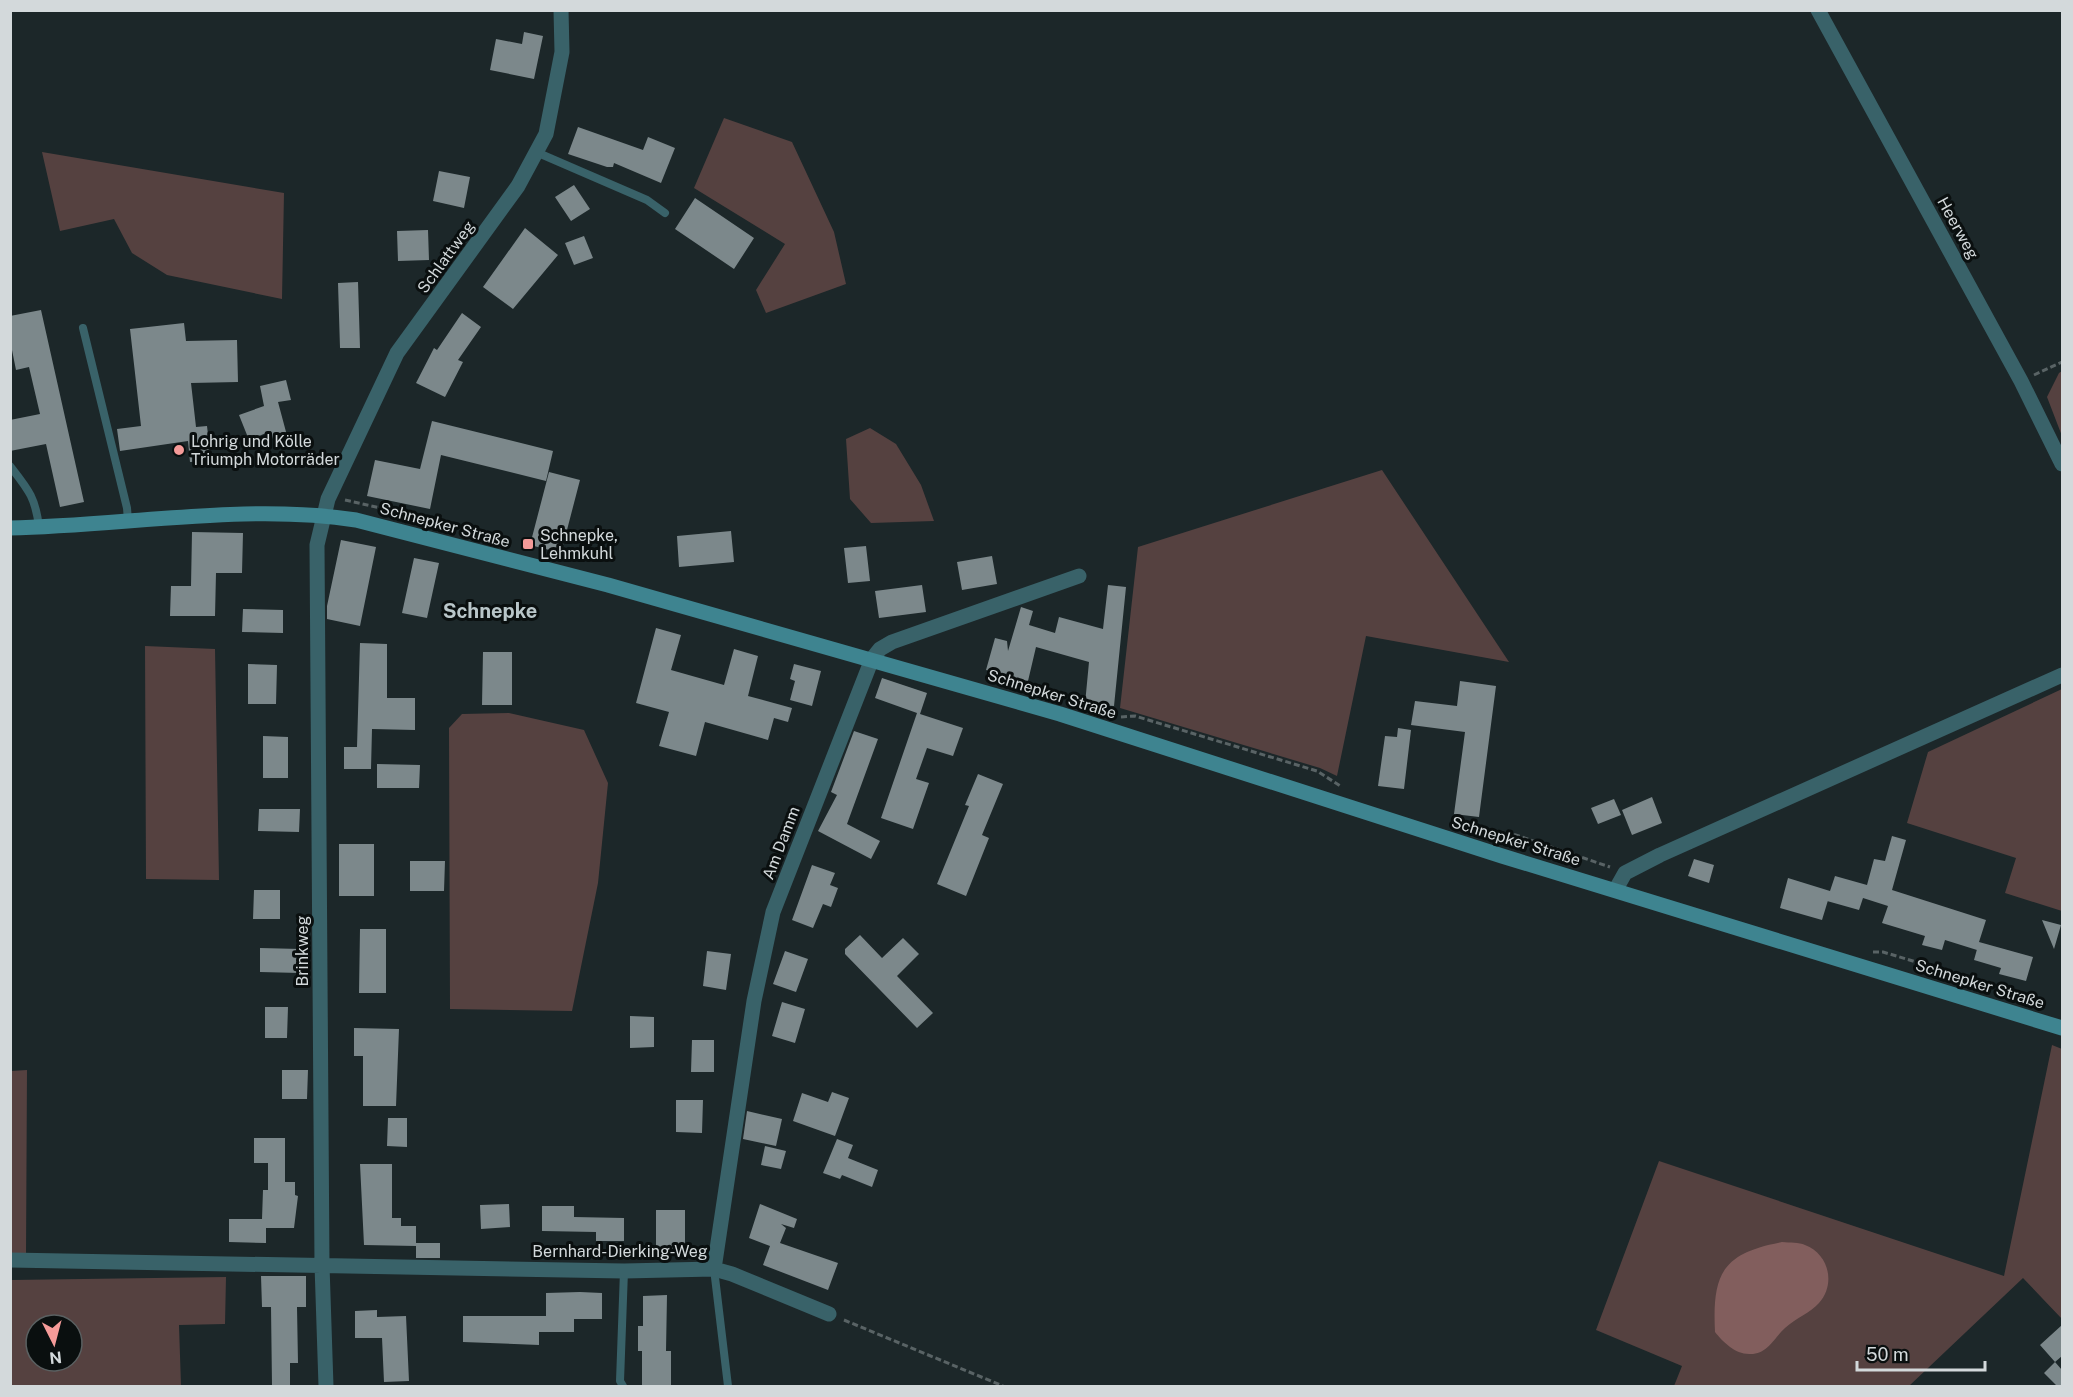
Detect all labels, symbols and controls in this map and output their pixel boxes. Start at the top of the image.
street label: Heerweg [1933,194,1983,262]
street label: Schlattweg [413,217,479,297]
place label: Lohrig und Kölle Triumph Motorräder [191,432,340,469]
marker: Lohrig und Kölle Triumph Motorräder [172,443,186,457]
street label: Schnepker Straße [378,498,512,552]
place label: Schnepke, Lehmkuhl [540,526,618,563]
marker: Schnepke, Lehmkuhl [521,537,535,551]
district label: Schnepke [443,599,537,623]
street label: Schnepker Straße [985,665,1119,723]
street label: Am Damm [758,804,804,882]
street label: Schnepker Straße [1449,812,1583,870]
street label: Brinkweg [293,916,312,986]
street label: Schnepker Straße [1913,955,2047,1013]
street label: Bernhard-Dierking-Weg [532,1242,708,1261]
north arrow [24,1313,84,1373]
scale bar [1857,1334,1984,1372]
text: 50 m [1866,1344,1909,1365]
text: N [48,1347,63,1368]

